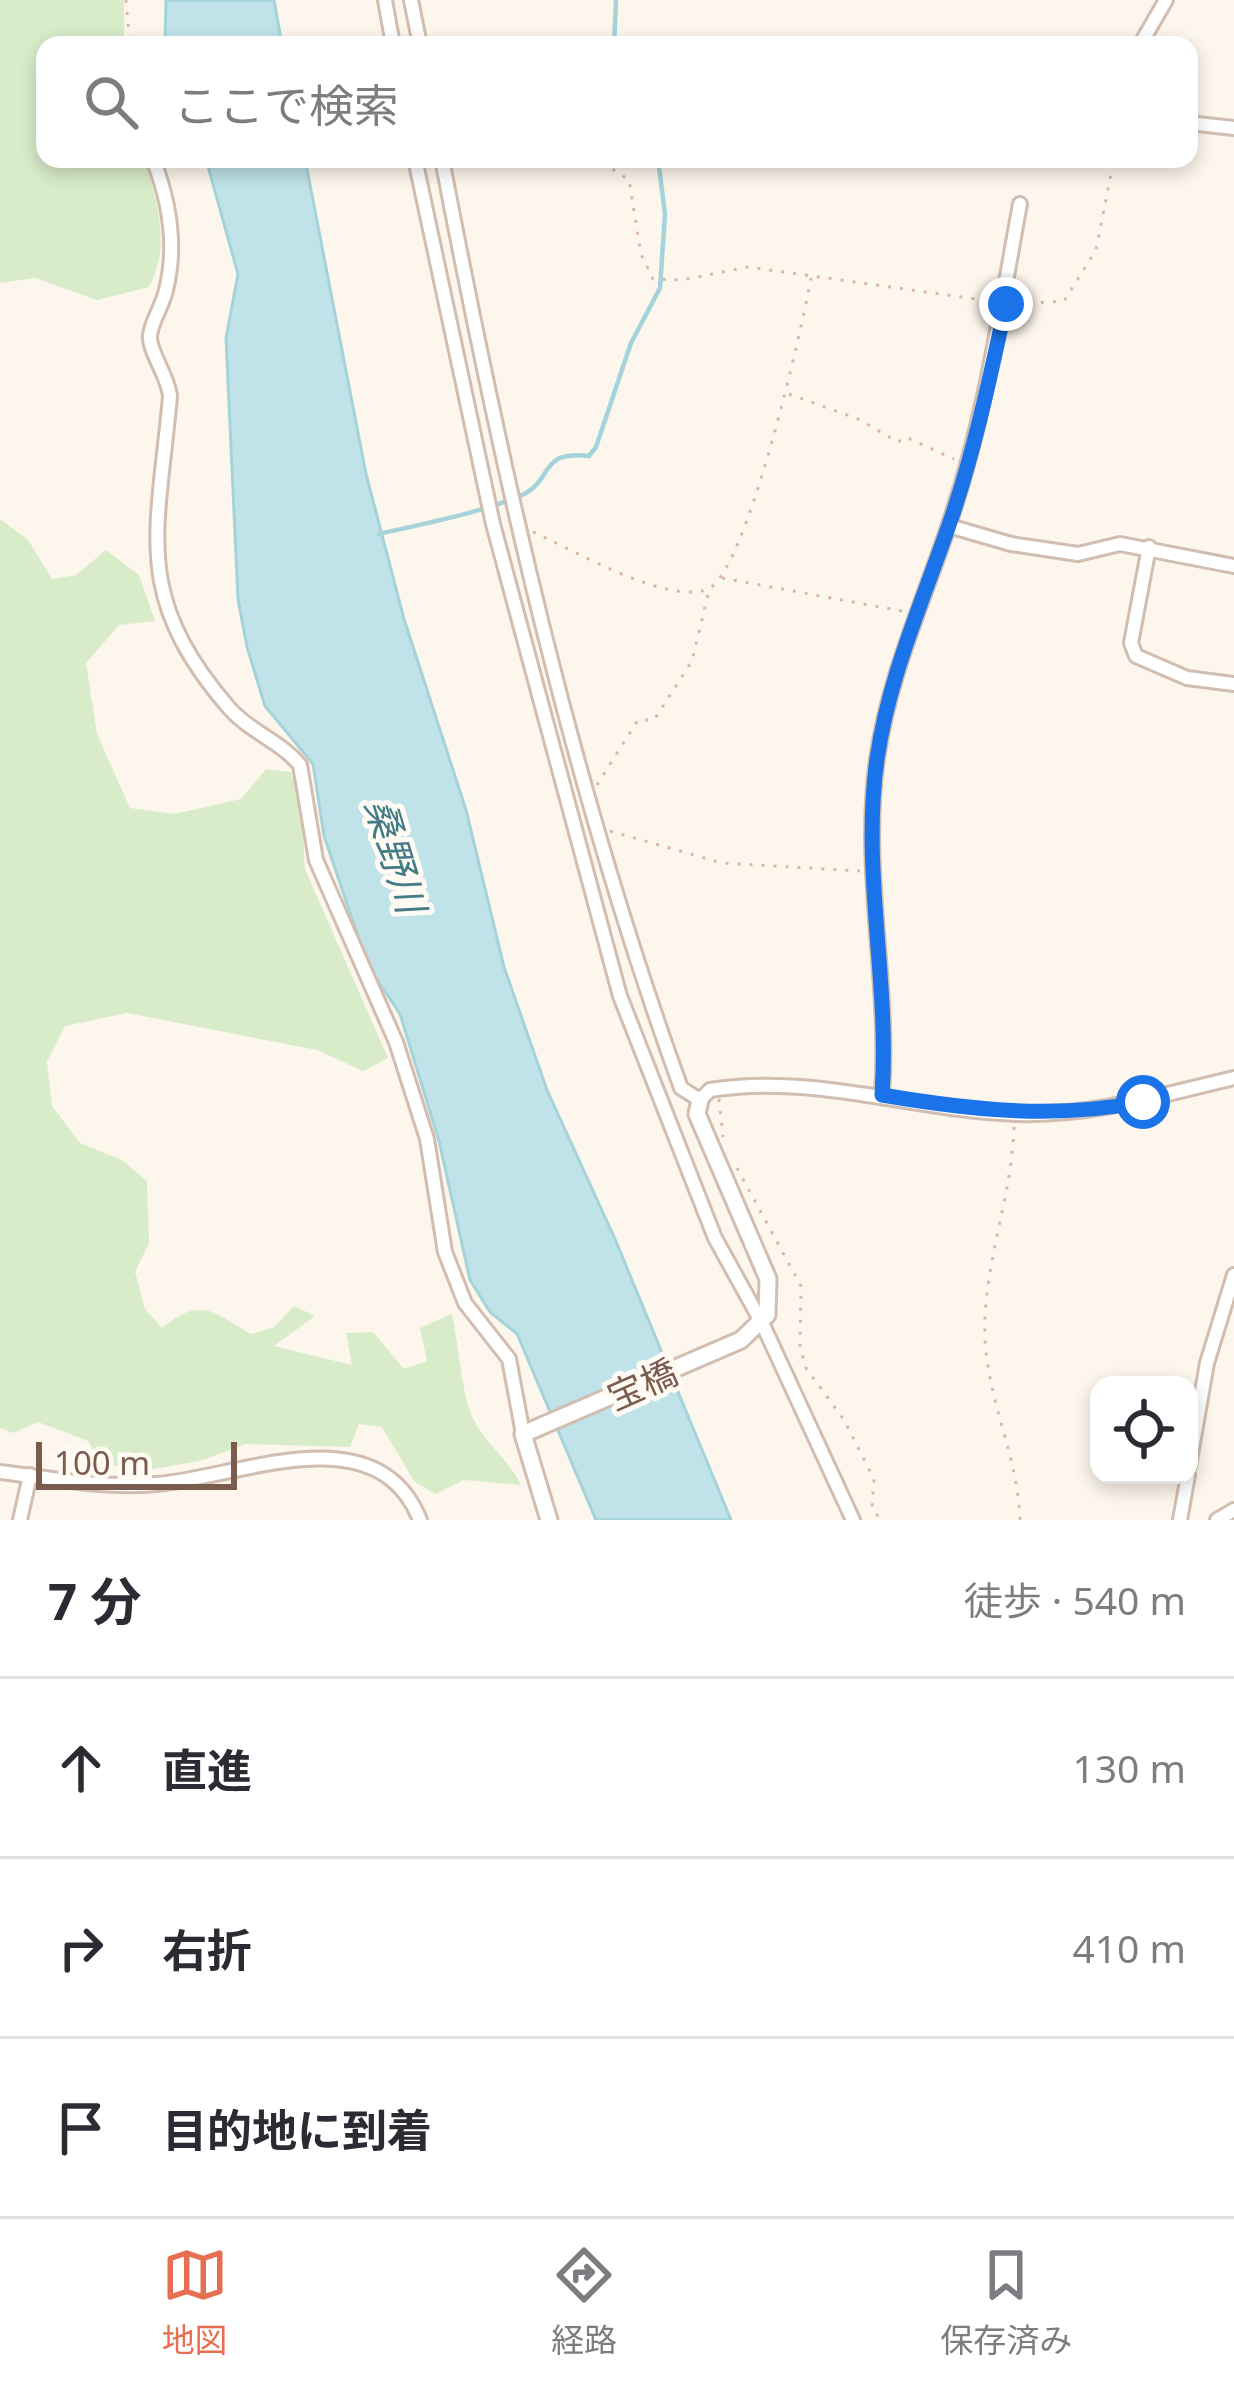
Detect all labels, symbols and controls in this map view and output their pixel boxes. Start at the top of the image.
search box [36,36,1198,168]
icon: search [78,69,144,135]
text: ここで検索 [174,74,399,135]
route end [979,277,1033,331]
water label: 桑野川 [355,791,441,923]
route start [1116,1075,1170,1129]
street label: 宝橋 [599,1347,685,1421]
map controls [1090,1376,1198,1484]
button: locate [1090,1376,1198,1484]
scale bar [36,1436,237,1489]
text: 100 m [54,1440,150,1485]
text: 7 分 [48,1565,141,1635]
text: 徒歩 · 540 m [964,1573,1186,1626]
icon: ahead [48,1735,114,1801]
text: 直進 [162,1739,252,1800]
text: 130 m [1072,1741,1186,1794]
icon: right [48,1915,114,1981]
text: 右折 [162,1919,252,1980]
text: 410 m [1072,1921,1186,1974]
icon: arrive [48,2095,114,2161]
text: 目的地に到着 [162,2099,432,2160]
tab: 地図 [162,2242,228,2362]
tab: 経路 [551,2242,617,2362]
tab: 保存済み [940,2242,1072,2362]

